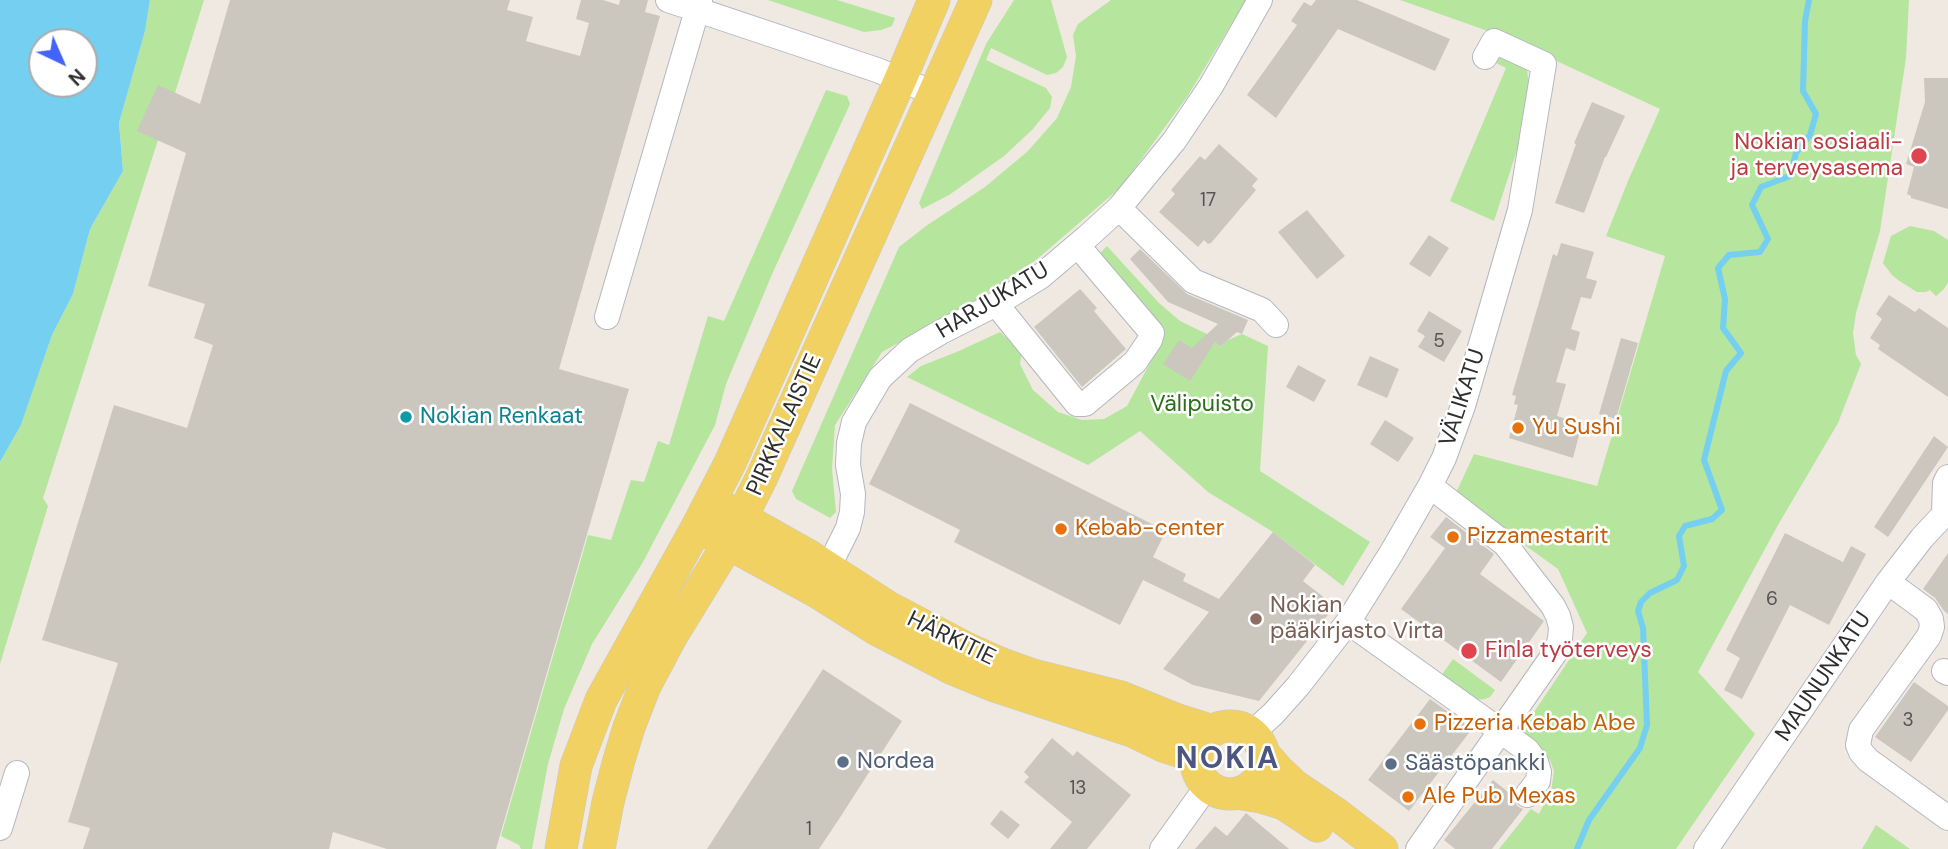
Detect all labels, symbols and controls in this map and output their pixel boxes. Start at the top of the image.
north arrow [28,28,98,98]
text: N [63,63,90,91]
place label: Nokian sosiaali- ja terveysasema [1731,129,1903,183]
marker: Nokian sosiaali- ja terveysasema [1909,146,1929,166]
house number: 17 [1200,190,1216,212]
street label: HARJUKATU [932,257,1054,345]
house number: 5 [1433,331,1445,353]
street label: VÄLIKATU [1434,346,1492,450]
street label: PIRKKALAISTIE [742,350,828,500]
park label: Välipuisto [1150,391,1254,419]
place label: Nokian Renkaat [420,403,583,431]
marker: Nokian Renkaat [398,409,414,425]
place label: Yu Sushi [1532,414,1621,442]
marker: Yu Sushi [1510,420,1526,436]
place label: Kebab-center [1075,515,1224,543]
marker: Kebab-center [1053,521,1069,537]
place label: Pizzamestarit [1467,523,1609,551]
marker: Pizzamestarit [1445,529,1461,545]
house number: 6 [1766,589,1778,611]
place label: Nokian pääkirjasto Virta [1270,592,1444,646]
street label: HÄRKITIE [902,606,1000,672]
street label: MAUNUNKATU [1770,607,1878,747]
marker: Nokian pääkirjasto Virta [1248,611,1264,627]
place label: Finla työterveys [1485,637,1652,665]
marker: Finla työterveys [1459,641,1479,661]
place label: Pizzeria Kebab Abe [1434,710,1636,738]
house number: 3 [1902,710,1914,732]
marker: Pizzeria Kebab Abe [1412,716,1428,732]
district label: NOKIA [1176,742,1280,778]
place label: Nordea [857,748,935,776]
place label: Säästöpankki [1405,750,1546,778]
marker: Nordea [835,754,851,770]
marker: Säästöpankki [1383,756,1399,772]
house number: 13 [1069,778,1087,800]
place label: Ale Pub Mexas [1422,783,1576,811]
marker: Ale Pub Mexas [1400,789,1416,805]
house number: 1 [806,819,812,841]

